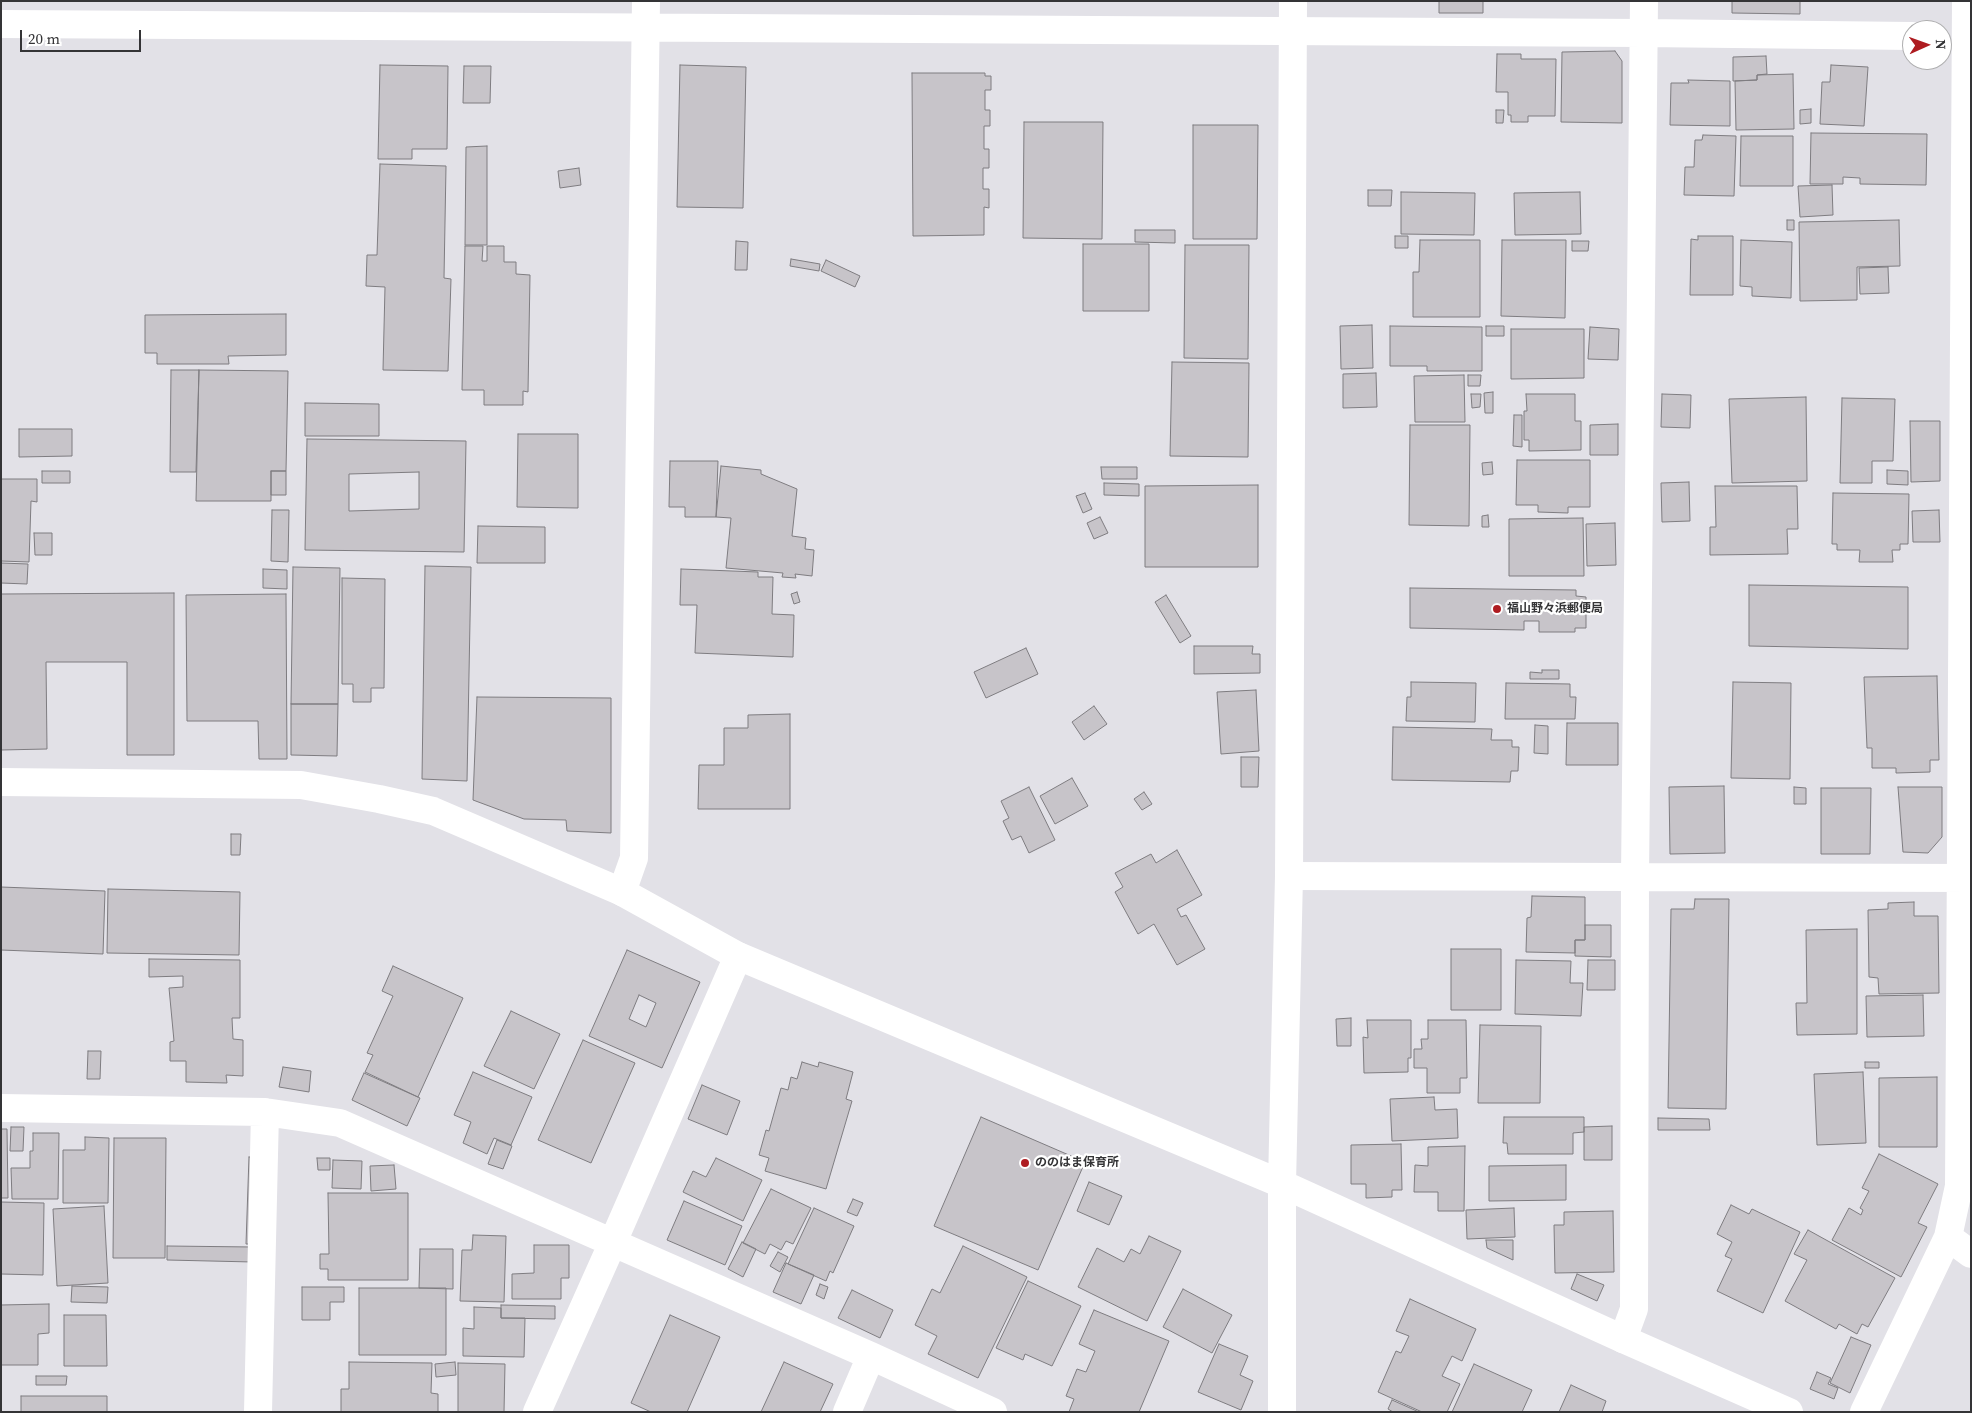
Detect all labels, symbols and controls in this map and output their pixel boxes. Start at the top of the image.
scale bar [22,20,144,52]
north arrow [1902,20,1952,70]
text: 20 m [28,28,60,49]
text: N [1931,39,1951,50]
place label: 福山野々浜郵便局 [1507,602,1603,616]
marker: 福山野々浜郵便局 [1491,603,1503,615]
place label: ののはま保育所 [1035,1156,1119,1170]
marker: ののはま保育所 [1019,1157,1031,1169]

